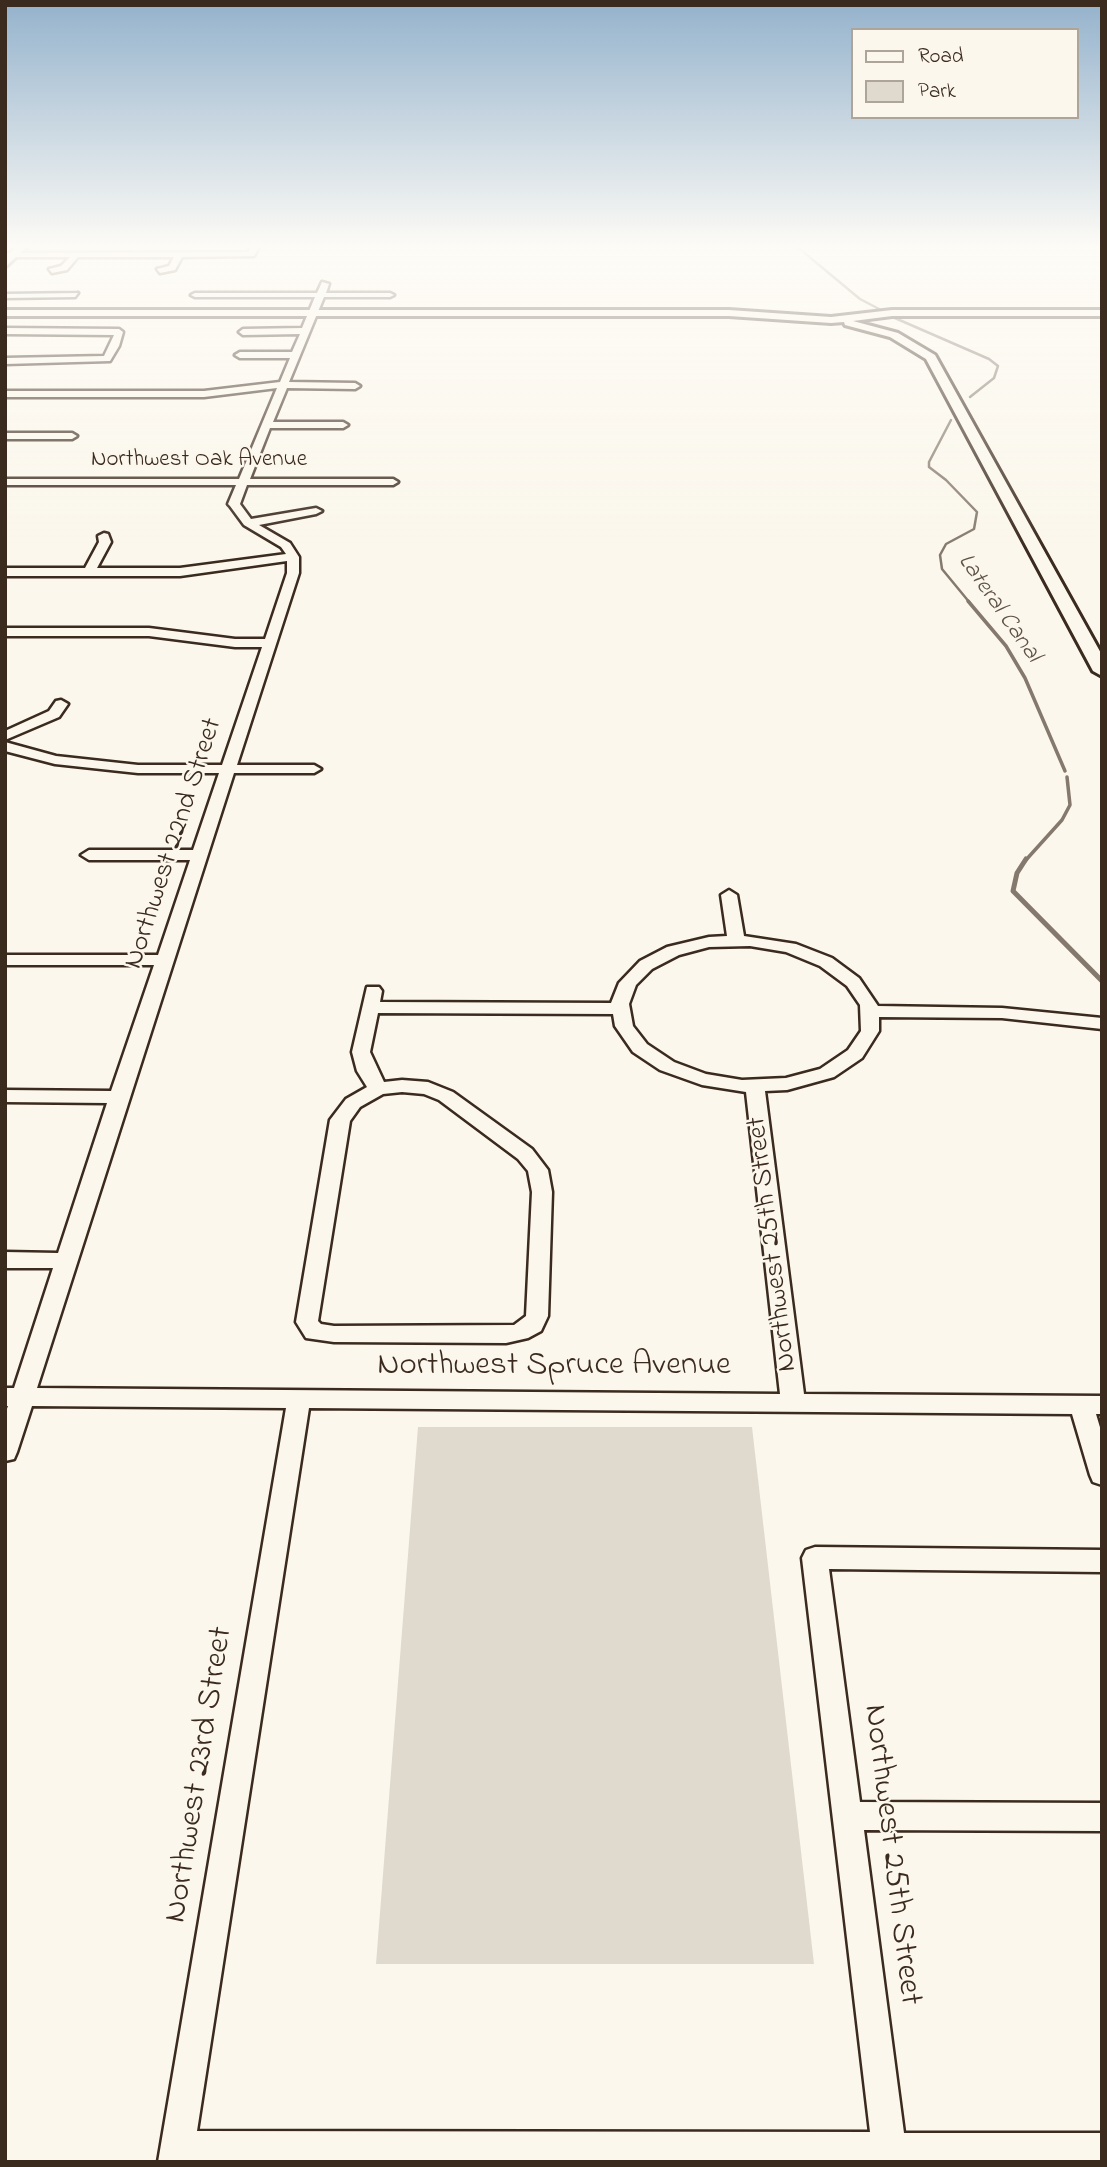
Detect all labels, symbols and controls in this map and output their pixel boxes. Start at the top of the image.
legend [852,28,1079,119]
text: Road [918,42,964,72]
text: Park [918,77,956,107]
street label: Northwest Oak Avenue [91,447,307,475]
water label: Lateral Canal [950,549,1046,669]
street label: Northwest 22nd Street [119,715,231,973]
street label: Northwest 25th Street [742,1115,806,1373]
street label: Northwest Spruce Avenue [377,1348,731,1388]
street label: Northwest 23rd Street [158,1624,244,1926]
street label: Northwest 25th Street [852,1702,928,2008]

